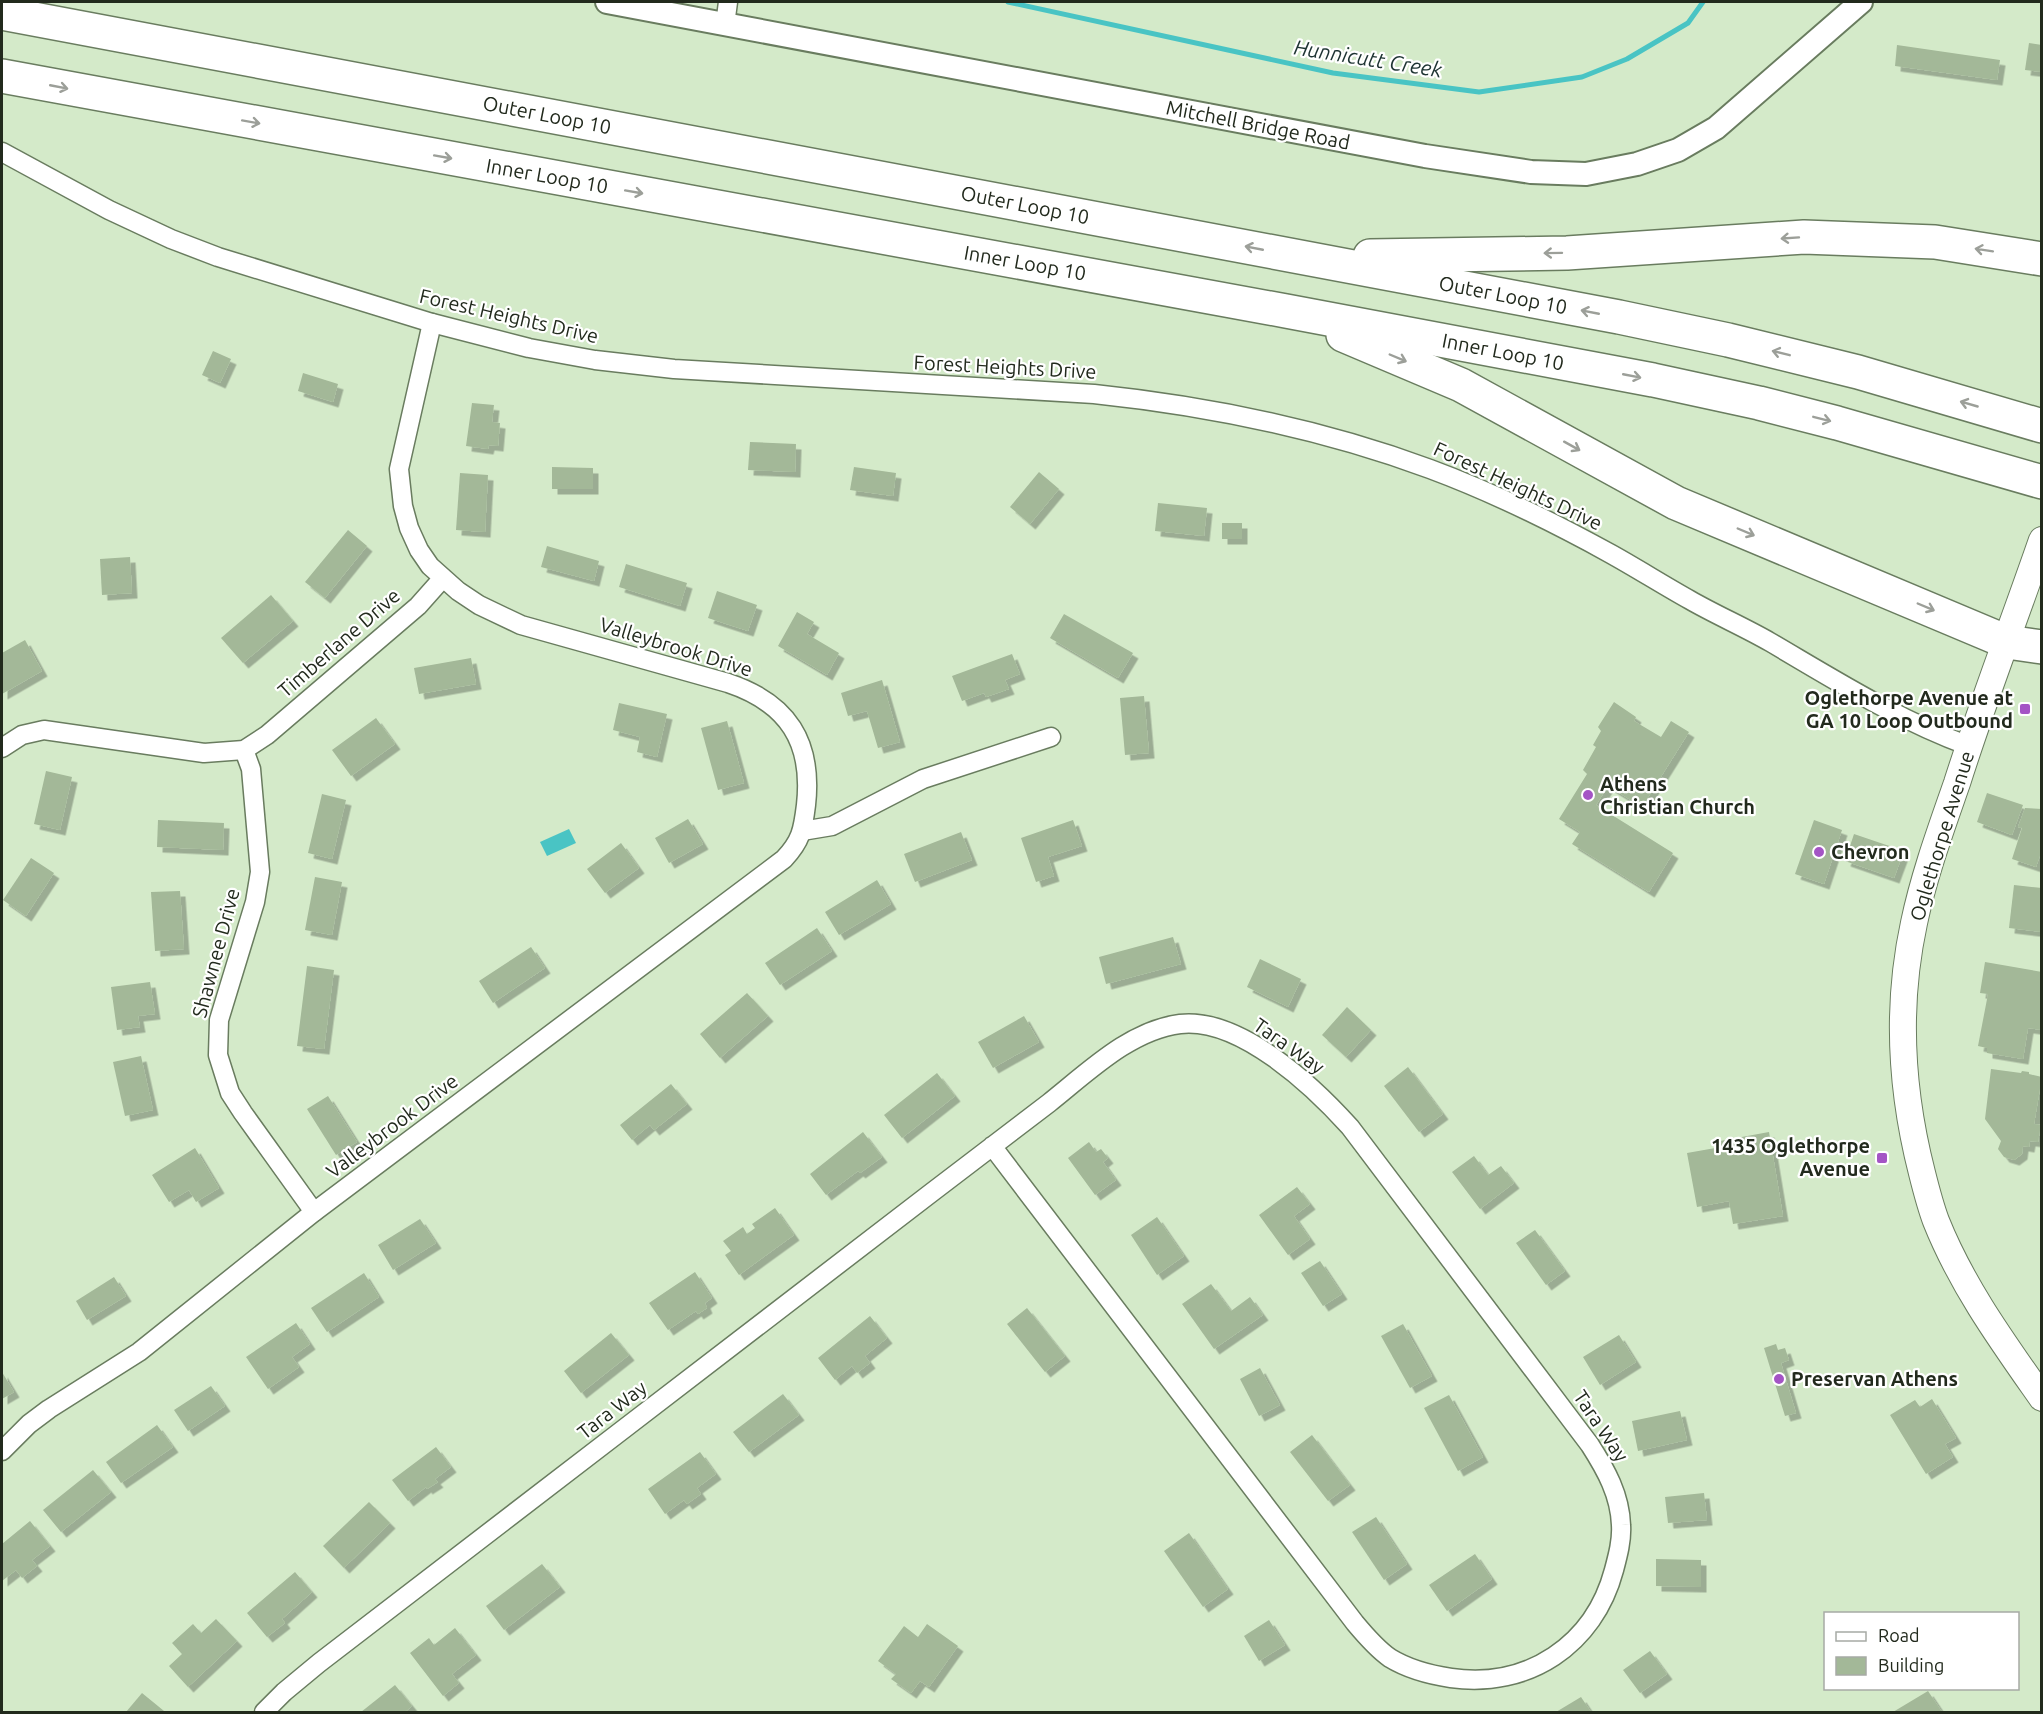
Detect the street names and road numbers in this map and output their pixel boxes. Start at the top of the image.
street label: Outer Loop 10 [481,91,613,138]
street label: Mitchell Bridge Road [1164,95,1352,154]
street label: Inner Loop 10 [484,153,610,198]
street label: Outer Loop 10 [959,181,1091,228]
street label: Inner Loop 10 [962,240,1088,285]
street label: Outer Loop 10 [1437,271,1569,318]
street label: Forest Heights Drive [417,284,601,347]
street label: Inner Loop 10 [1440,328,1566,375]
street label: Forest Heights Drive [913,350,1097,383]
street label: Forest Heights Drive [1430,436,1606,535]
street label: Timberlane Drive [273,583,404,702]
street label: Valleybrook Drive [597,612,755,681]
street label: Oglethorpe Avenue [1905,748,1978,924]
street label: Shawnee Drive [187,886,244,1020]
street label: Tara Way [1249,1013,1329,1078]
street label: Valleybrook Drive [322,1069,462,1182]
street label: Tara Way [573,1375,651,1444]
street label: Tara Way [1569,1386,1634,1466]

